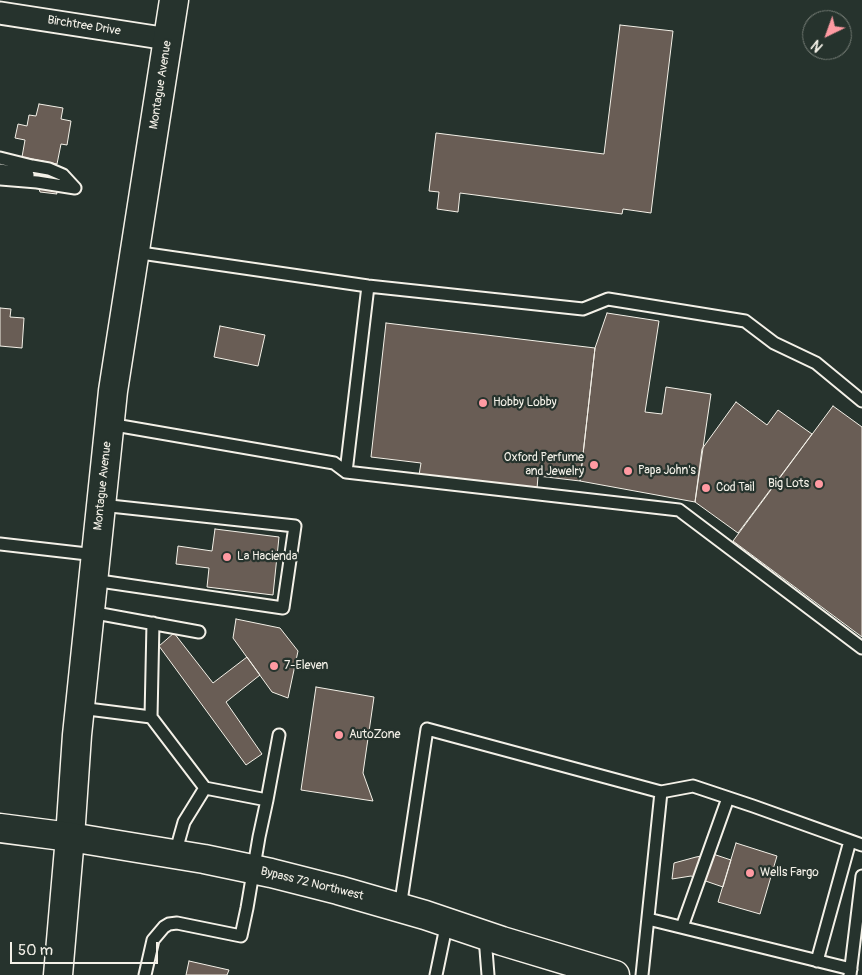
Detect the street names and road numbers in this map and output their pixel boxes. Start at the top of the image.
street label: Birchtree Drive [46,13,122,39]
street label: Montague Avenue [147,40,175,130]
street label: Montague Avenue [91,441,115,531]
street label: Bypass 72 Northwest [259,864,365,904]

